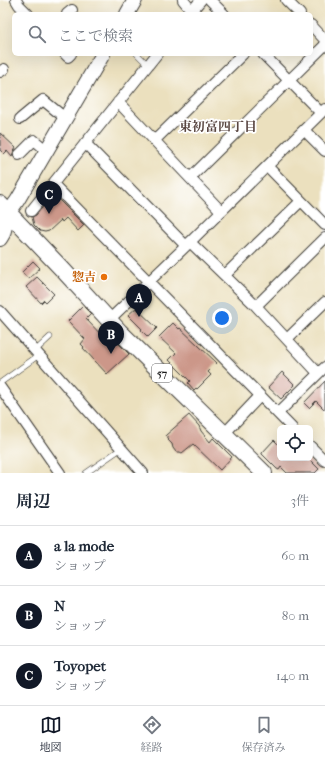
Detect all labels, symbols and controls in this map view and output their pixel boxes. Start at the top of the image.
search box [12,12,313,56]
icon: search [26,23,48,45]
text: ここで検索 [58,27,133,45]
district label: 東初富四丁目 [179,119,257,134]
pin: C [36,181,62,214]
place label: 惣吉 [72,270,96,284]
marker: 惣吉 [99,272,109,282]
pin: A [126,284,152,317]
your location [212,308,232,328]
pin: B [98,321,124,354]
road number: 57 [152,364,172,382]
map controls [277,425,313,461]
button: locate [277,425,313,461]
text: 周辺 [16,491,50,511]
text: 3件 [291,493,309,508]
text: a la mode [54,537,114,555]
text: A [25,548,33,563]
text: 60 m [281,548,309,563]
text: ショップ [54,558,106,573]
text: N [54,597,65,615]
text: B [25,608,33,623]
text: 80 m [282,608,309,623]
text: ショップ [54,618,106,633]
text: Toyopet [54,657,106,675]
text: C [25,668,33,683]
text: 140 m [276,668,309,683]
text: ショップ [54,678,106,693]
tab: 地図 [40,714,62,754]
tab: 経路 [141,714,163,754]
tab: 保存済み [242,714,286,754]

